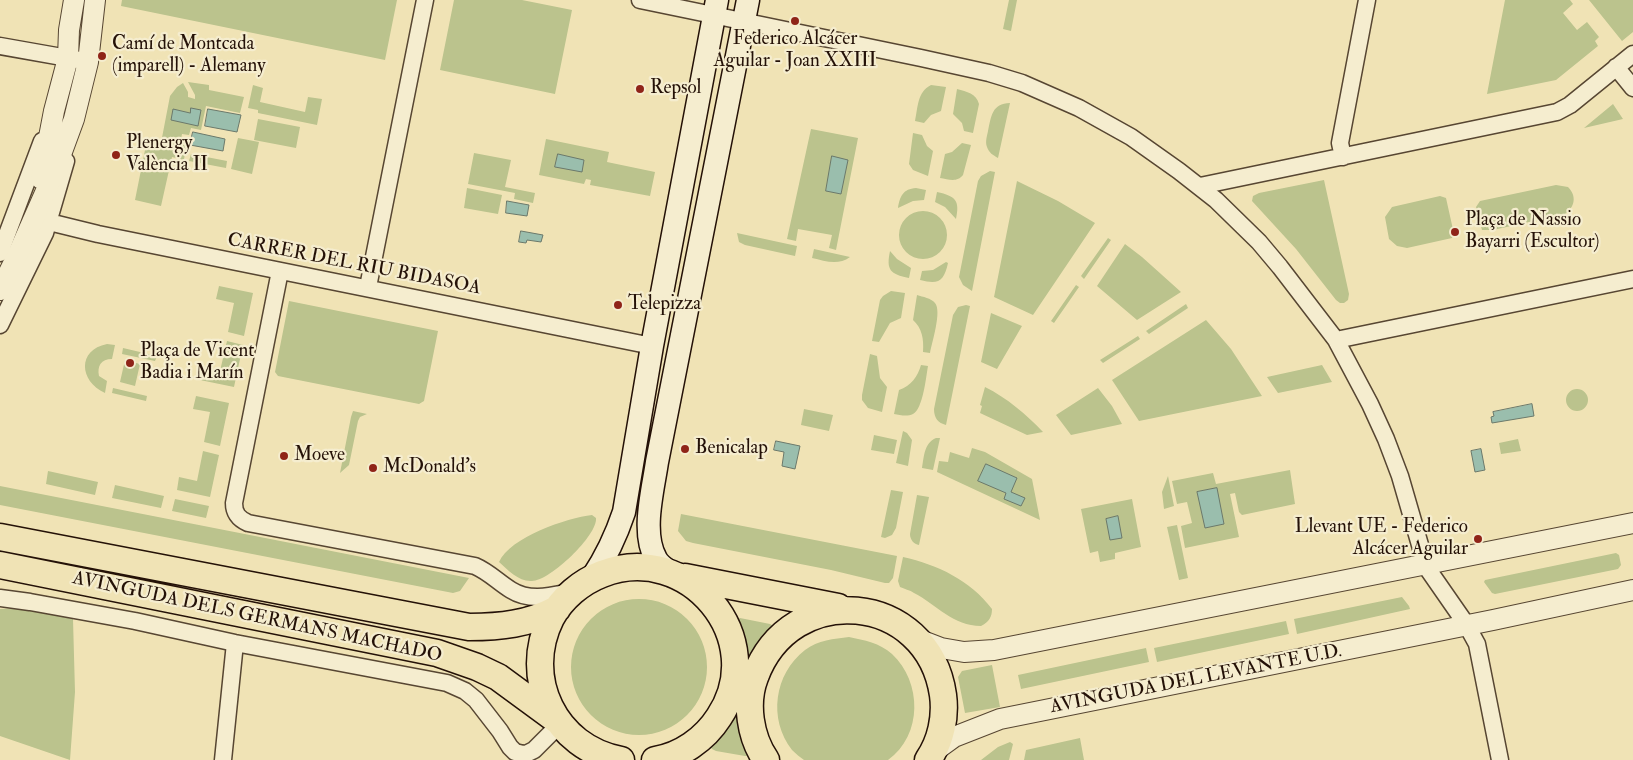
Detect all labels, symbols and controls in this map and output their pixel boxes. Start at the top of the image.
marker: Federico Alcácer Aguilar - Joan XXIII [789,15,801,27]
place label: Federico Alcácer Aguilar - Joan XXIII [714,29,876,73]
place label: Camí de Montcada (imparell) - Alemany [112,34,266,78]
marker: Camí de Montcada (imparell) - Alemany [96,50,108,62]
place label: Repsol [650,78,701,100]
marker: Repsol [634,83,646,95]
place label: Plenergy València II [126,133,208,177]
marker: Plenergy València II [110,149,122,161]
place label: Plaça de Nassio Bayarri (Escultor) [1465,210,1599,254]
marker: Plaça de Nassio Bayarri (Escultor) [1449,226,1461,238]
street label: CARRER DEL RIU BIDASOA [225,229,483,301]
place label: Telepizza [628,294,701,316]
marker: Telepizza [612,299,624,311]
place label: Plaça de Vicent Badia i Marín [140,341,254,385]
marker: Plaça de Vicent Badia i Marín [124,357,136,369]
place label: Benicalap [695,438,768,460]
marker: Benicalap [679,443,691,455]
place label: Moeve [294,445,345,467]
marker: Moeve [278,450,290,462]
place label: McDonald's [383,457,476,479]
marker: McDonald's [367,462,379,474]
place label: Llevant UE - Federico Alcácer Aguilar [1295,517,1468,561]
marker: Llevant UE - Federico Alcácer Aguilar [1472,533,1484,545]
street label: AVINGUDA DELS GERMANS MACHADO [70,568,444,668]
street label: AVINGUDA DEL LEVANTE U.D. [1048,641,1344,719]

